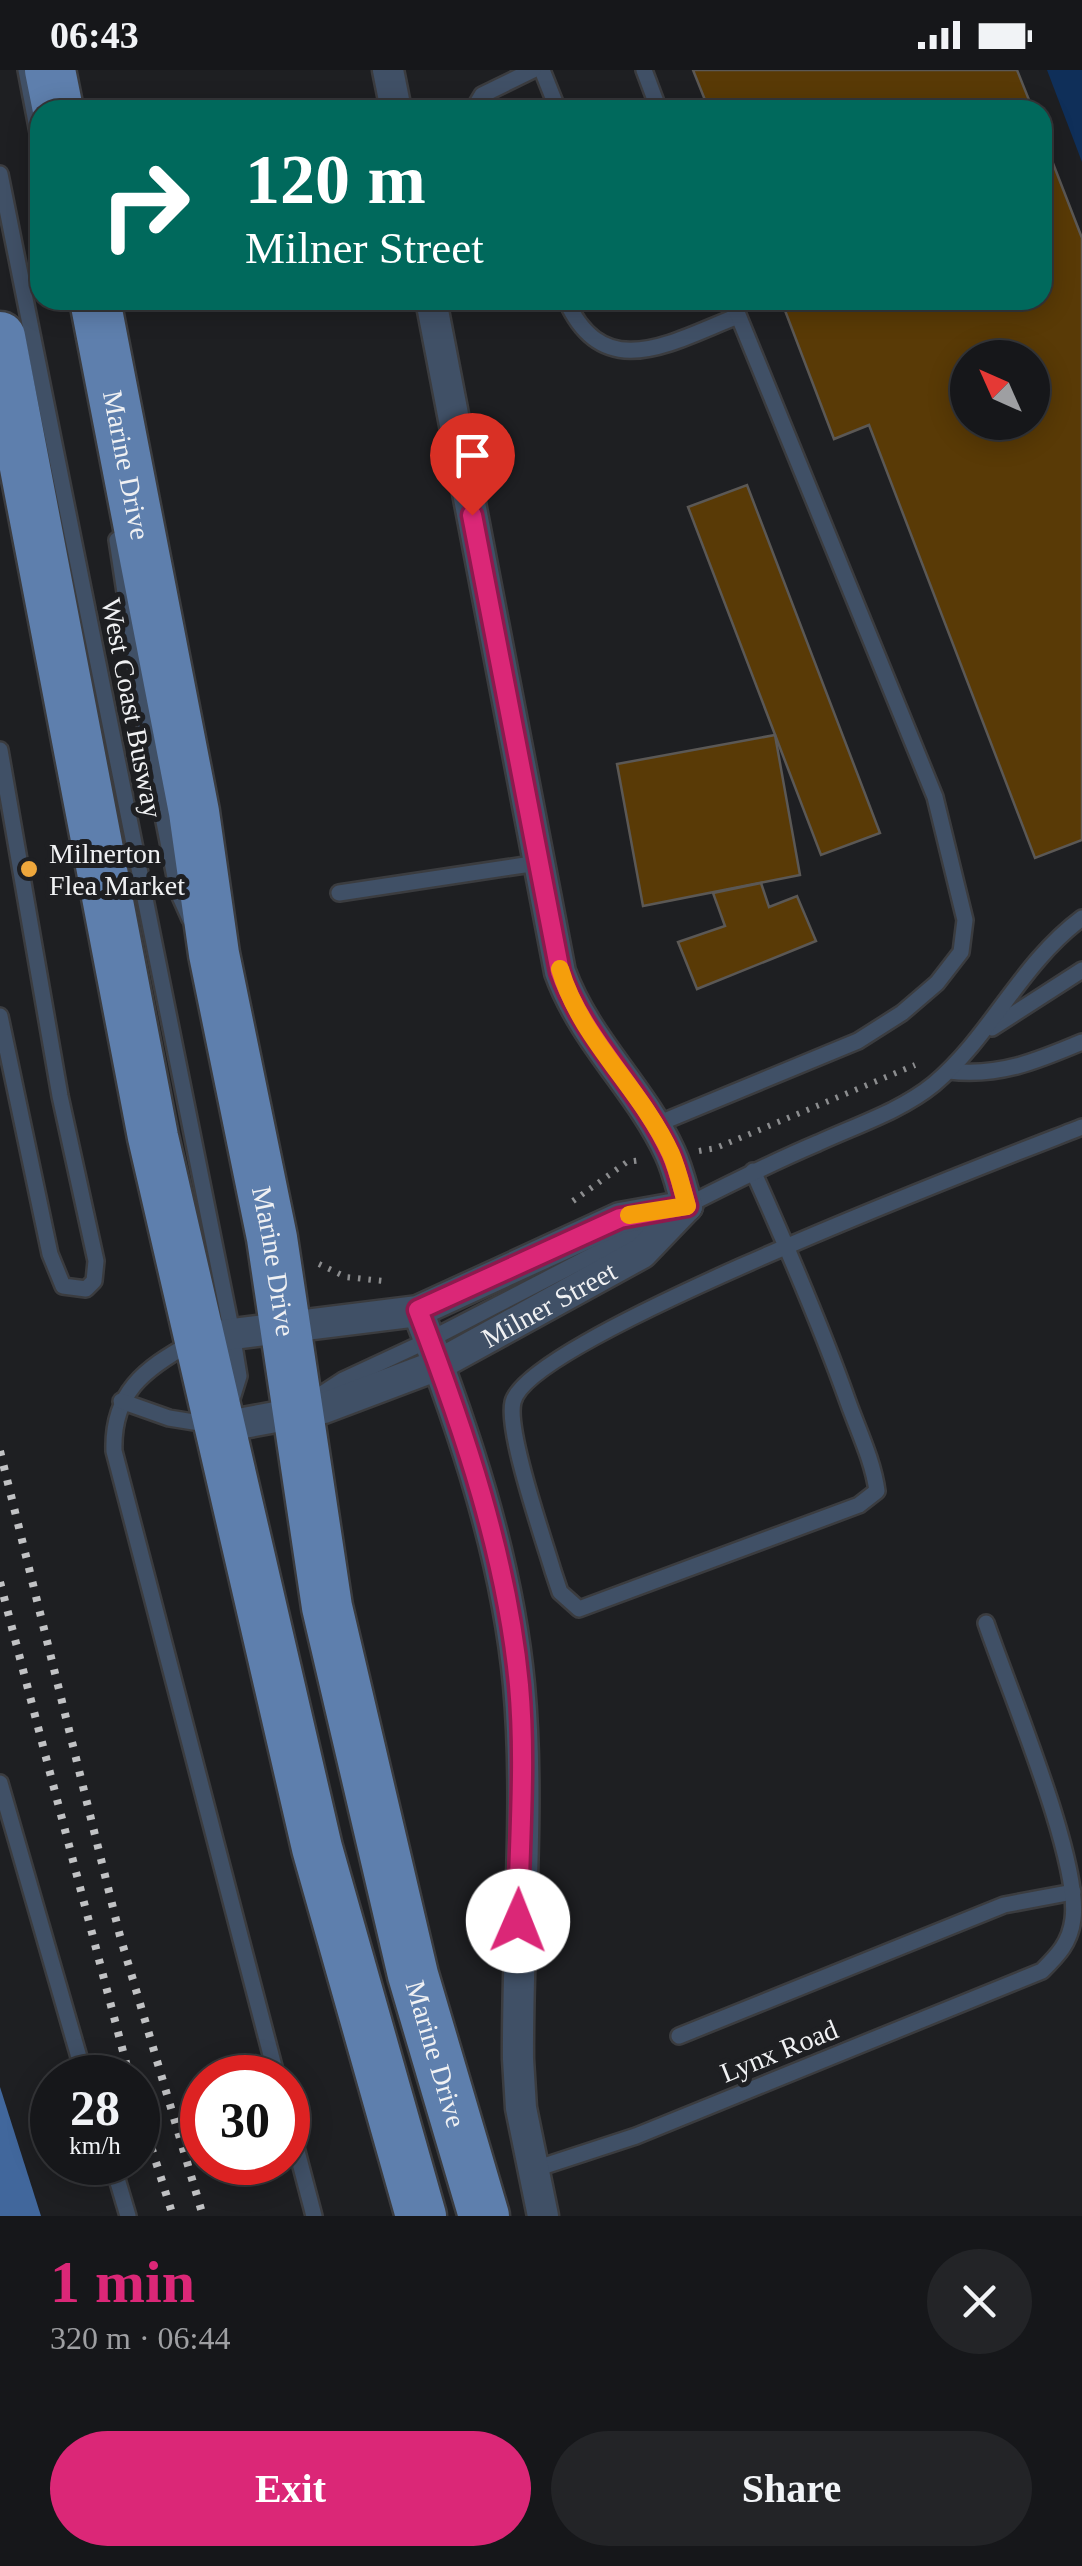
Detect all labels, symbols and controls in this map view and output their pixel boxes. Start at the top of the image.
text: 06:43 [50,14,139,56]
icon: right [80,140,210,270]
text: 120 m [245,141,426,218]
text: Milner Street [245,223,484,273]
north arrow [950,340,1050,440]
map controls [950,340,1050,440]
street label: Marine Drive [97,388,157,542]
pin [430,413,515,516]
icon: arrive [445,428,500,483]
street label: West Coast Busway [95,595,169,821]
place label: Milnerton Flea Market [49,838,185,901]
marker: Milnerton Flea Market [18,858,40,880]
street label: Marine Drive [246,1183,302,1338]
street label: Milner Street [476,1255,622,1354]
position arrow [466,1869,570,1973]
street label: Marine Drive [400,1977,473,2131]
street label: Lynx Road [716,2013,842,2089]
speed limit sign: 30 [180,2055,310,2185]
text: 28 [70,2080,120,2136]
text: km/h [69,2132,121,2159]
text: 1 min [50,2249,195,2315]
button: close [927,2249,1032,2354]
text: 320 m · 06:44 [50,2320,230,2356]
button: Exit [50,2431,531,2546]
button: Share [551,2431,1032,2546]

